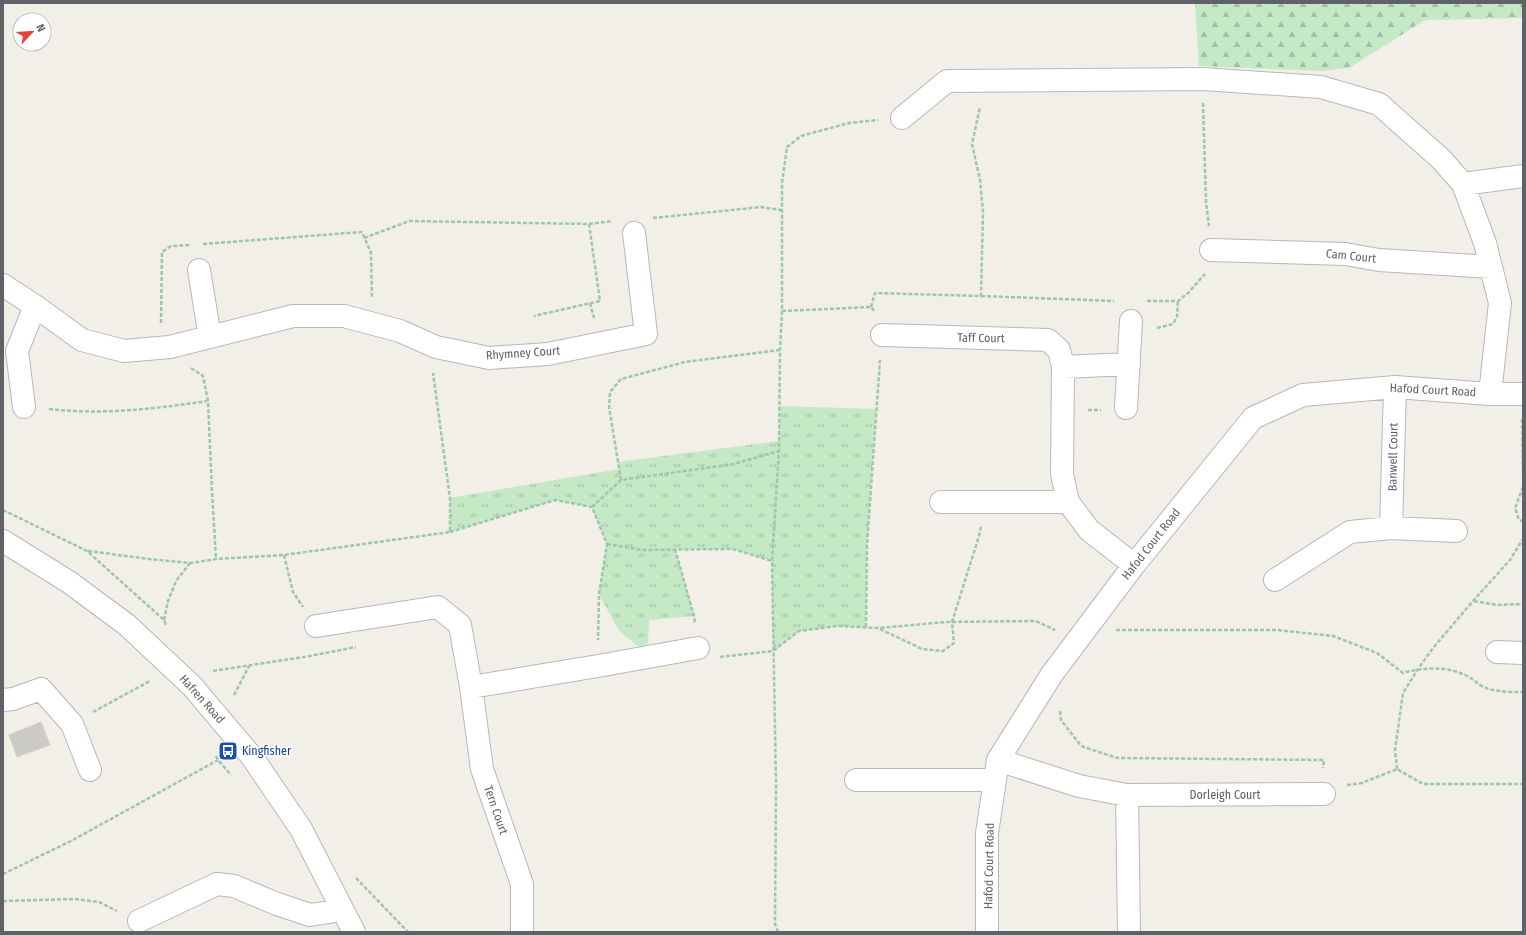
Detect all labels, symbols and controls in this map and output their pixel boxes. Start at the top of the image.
north arrow [12,12,52,52]
text: N [33,22,48,34]
street label: Cam Court [1325,246,1377,266]
street label: Taff Court [957,331,1005,345]
street label: Rhymney Court [485,343,561,363]
street label: Hafod Court Road [1389,381,1477,399]
street label: Banwell Court [1385,423,1401,491]
street label: Hafod Court Road [1119,506,1183,582]
street label: Hafren Road [177,672,227,726]
bus stop icon: Kingfisher [217,740,239,762]
place label: Kingfisher [242,744,292,758]
street label: Tern Court [481,784,511,836]
street label: Dorleigh Court [1190,788,1261,802]
street label: Hafod Court Road [981,823,997,909]

